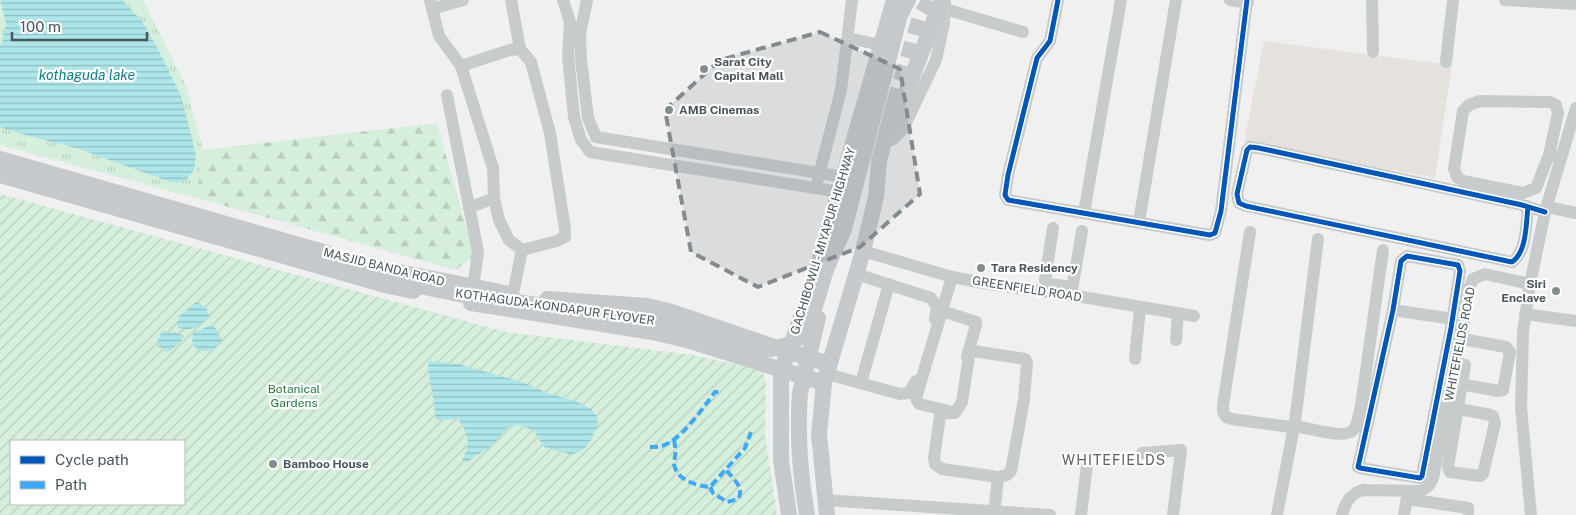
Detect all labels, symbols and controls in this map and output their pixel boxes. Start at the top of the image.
scale bar [12,10,148,42]
text: 100 m [20,18,61,35]
place label: Sarat City Capital Mall [714,55,784,83]
marker: Sarat City Capital Mall [698,63,710,75]
water label: kothaguda lake [39,67,136,83]
place label: AMB Cinemas [679,103,759,117]
marker: AMB Cinemas [663,104,675,116]
street label: GACHIBOWLI - MIYAPUR HIGHWAY [788,145,858,336]
street label: MASJID BANDA ROAD [322,245,446,289]
place label: Tara Residency [991,261,1078,275]
marker: Tara Residency [975,262,987,274]
street label: GREENFIELD ROAD [971,273,1083,305]
place label: Siri Enclave [1501,277,1546,305]
marker: Siri Enclave [1550,285,1562,297]
street label: KOTHAGUDA-KONDAPUR FLYOVER [454,286,656,328]
street label: WHITEFIELDS ROAD [1442,286,1478,402]
park label: Botanical Gardens [268,382,321,410]
legend [10,440,185,505]
text: Cycle path [55,451,129,468]
district label: WHITEFIELDS [1062,452,1166,468]
place label: Bamboo House [283,457,369,471]
marker: Bamboo House [267,458,279,470]
text: Path [55,476,87,493]

